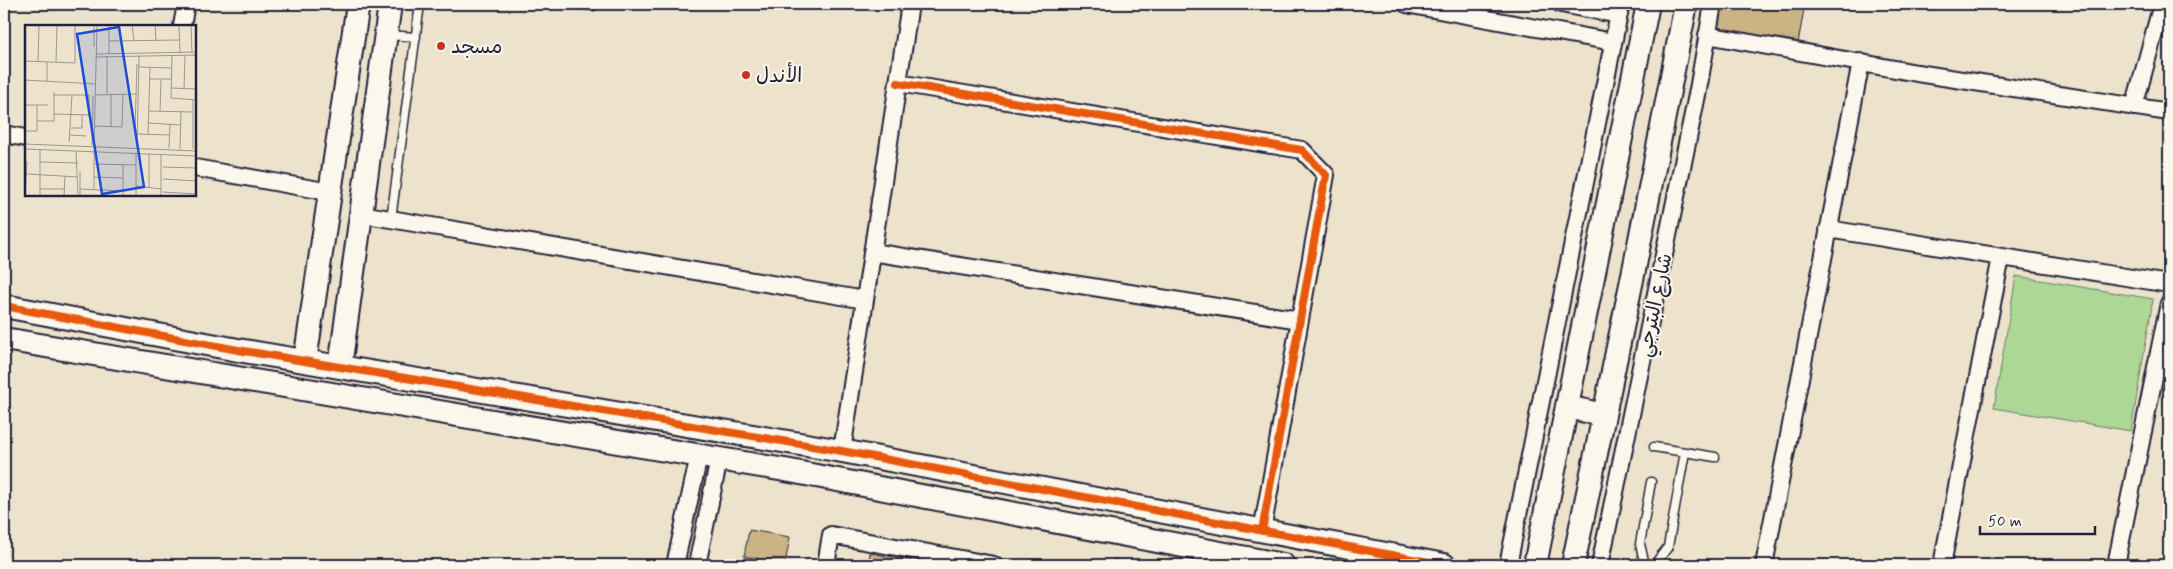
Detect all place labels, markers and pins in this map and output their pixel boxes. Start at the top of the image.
place label: مسجد [451,34,502,61]
marker: مسجد [435,40,447,52]
place label: الأندل [756,62,802,90]
marker: الأندل [740,69,752,81]

